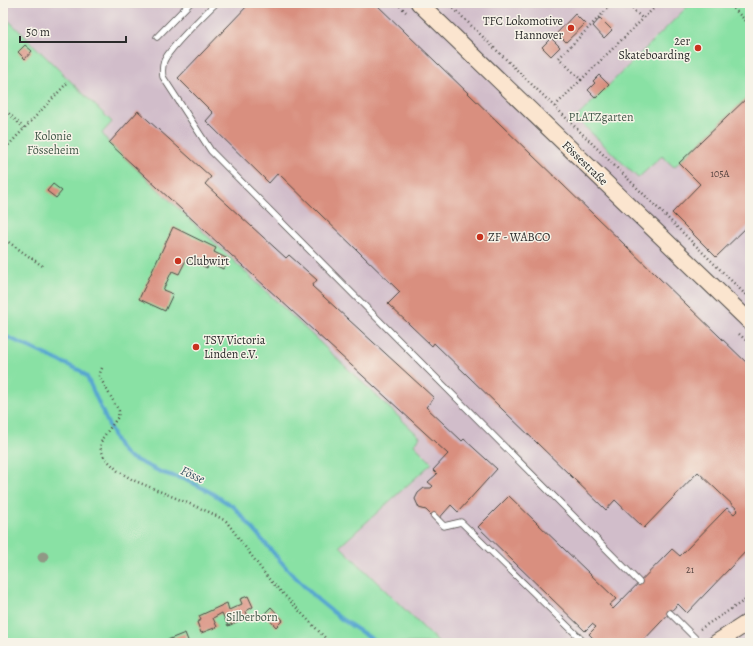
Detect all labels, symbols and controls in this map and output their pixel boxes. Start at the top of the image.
place label: TFC Lokomotive Hannover [483,13,563,43]
scale bar [20,18,126,44]
marker: TFC Lokomotive Hannover [566,23,576,33]
text: 50 m [26,24,50,40]
place label: 2er Skateboarding [619,33,690,63]
marker: 2er Skateboarding [693,43,703,53]
park label: PLATZgarten [568,109,634,125]
park label: Kolonie Fösseheim [27,128,79,158]
street label: Fössestraße [559,137,611,189]
house number: 105A [711,167,730,180]
place label: ZF - WABCO [488,229,550,245]
marker: ZF - WABCO [475,232,485,242]
place label: Clubwirt [186,253,229,269]
marker: Clubwirt [173,256,183,266]
place label: TSV Victoria Linden e.V. [204,332,266,362]
marker: TSV Victoria Linden e.V. [191,342,201,352]
water label: Fösse [178,462,208,487]
house number: 21 [686,563,695,576]
park label: Silberborn [226,609,278,625]

